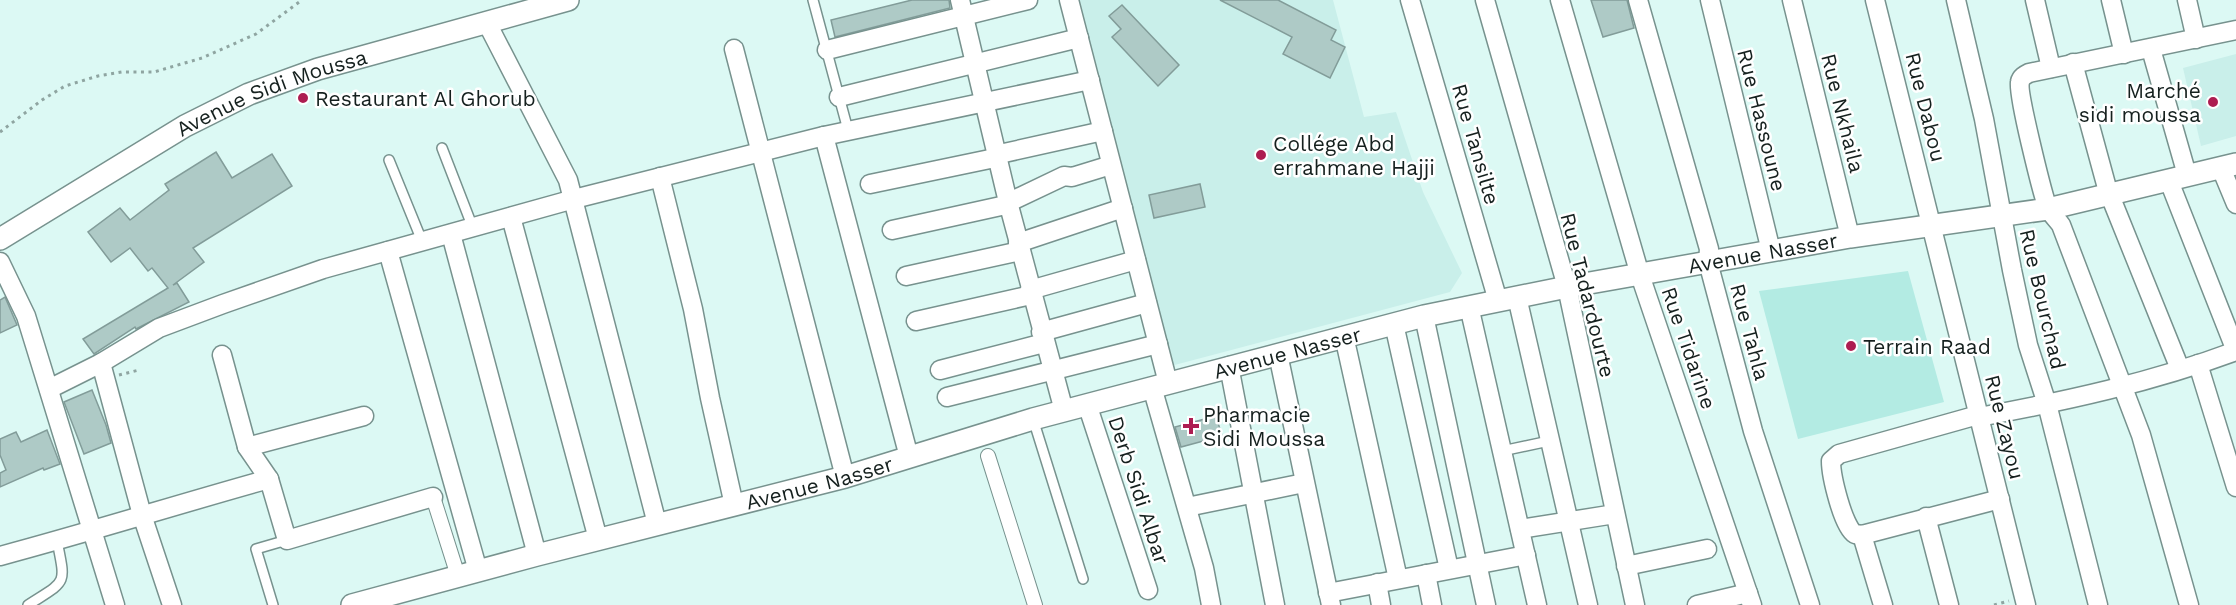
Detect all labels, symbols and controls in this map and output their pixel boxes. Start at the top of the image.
street label: Avenue Sidi Moussa [171,44,370,141]
street label: Rue Hassoune [1732,46,1792,194]
street label: Rue Dabou [1900,50,1952,164]
street label: Rue Nkhaila [1816,51,1870,175]
place label: Marché sidi moussa [2079,78,2201,127]
street label: Rue Tansilte [1447,81,1505,207]
place label: Restaurant Al Ghorub [315,86,536,111]
marker: Restaurant Al Ghorub [296,91,310,105]
marker: Marché sidi moussa [2206,95,2220,109]
place label: Collége Abd errahmane Hajji [1273,131,1435,180]
marker: Collége Abd errahmane Hajji [1254,148,1268,162]
street label: Rue Tadardourte [1555,210,1621,380]
street label: Rue Bourchad [2015,226,2071,372]
street label: Avenue Nasser [1686,227,1840,278]
street label: Rue Tahla [1725,281,1775,383]
street label: Rue Tidarine [1656,284,1722,412]
street label: Avenue Nasser [1211,321,1364,383]
place label: Terrain Raad [1863,334,1991,359]
marker: Terrain Raad [1844,339,1858,353]
street label: Rue Zayou [1980,372,2030,482]
place label: Pharmacie Sidi Moussa [1203,402,1325,451]
street label: Derb Sidi Albar [1103,413,1175,568]
marker: Pharmacie Sidi Moussa [1184,419,1198,433]
street label: Avenue Nasser [743,450,896,514]

